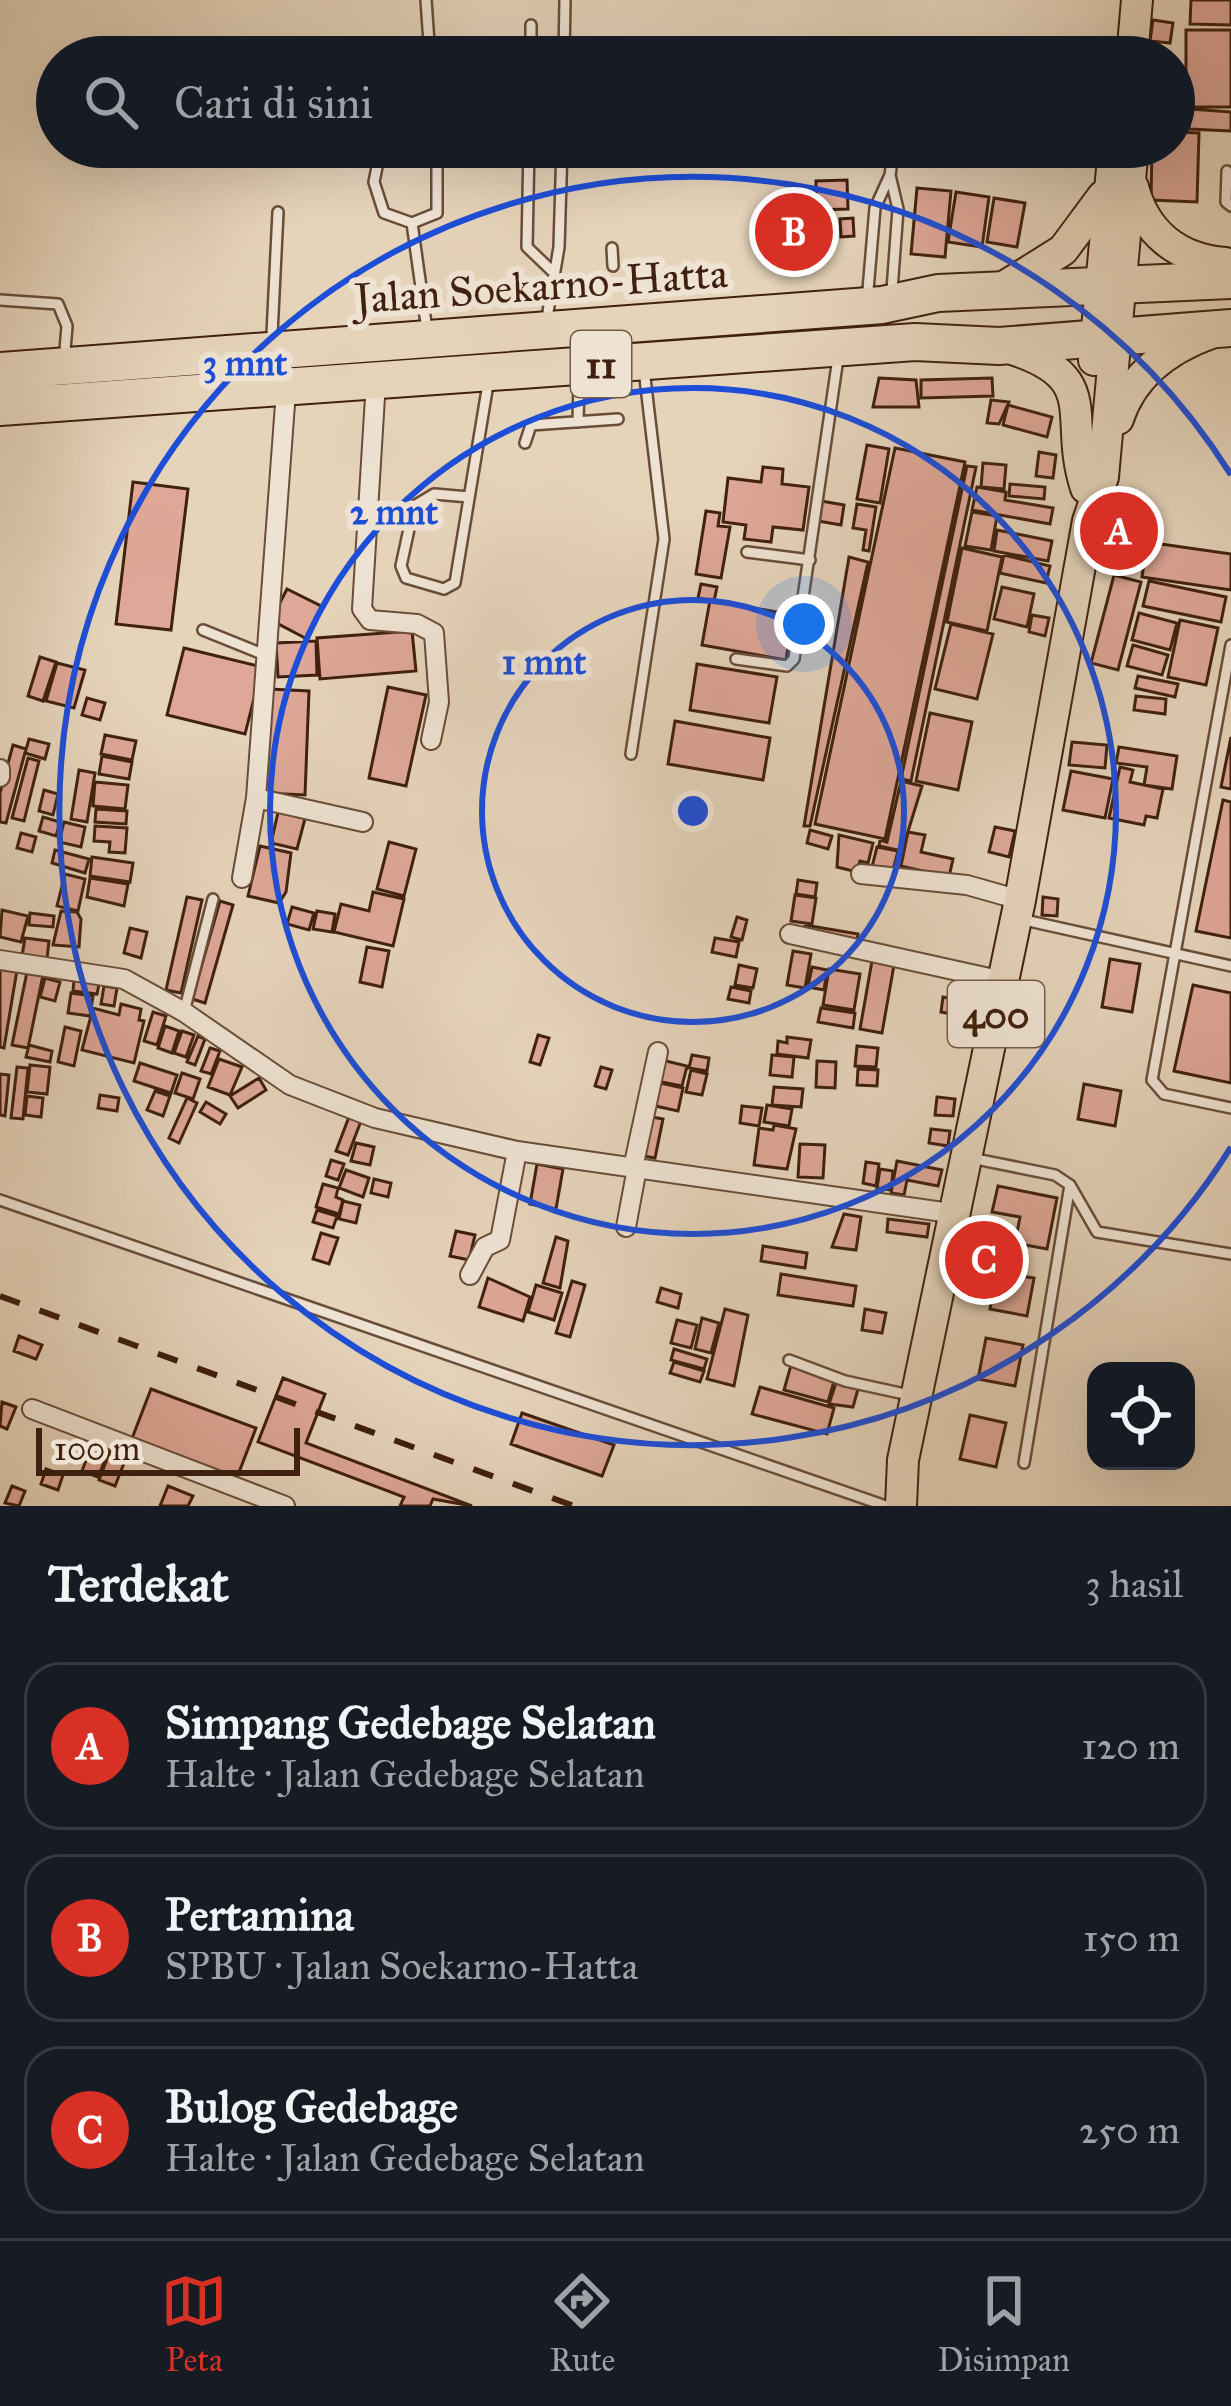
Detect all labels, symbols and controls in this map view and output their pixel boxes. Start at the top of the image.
search box [36,36,1195,168]
icon: search [78,69,144,135]
text: Cari di sini [174,75,373,130]
pin: B [755,187,833,277]
street label: Jalan Soekarno-Hatta [349,247,729,325]
road number: 11 [571,331,631,397]
text: 3 mnt [203,341,287,385]
pin: A [1080,486,1158,576]
text: 2 mnt [350,490,438,534]
your location [774,594,834,654]
text: 1 mnt [502,640,586,684]
centre of rings [672,790,714,832]
road number: 400 [948,981,1044,1047]
pin: C [945,1215,1023,1305]
map controls [1087,1362,1195,1470]
button: locate [1087,1362,1195,1470]
scale bar [36,1422,300,1475]
text: 100 m [54,1429,140,1469]
text: Terdekat [48,1553,229,1615]
text: 3 hasil [1085,1560,1183,1608]
text: Simpang Gedebage Selatan [165,1695,656,1750]
text: A [77,1722,103,1770]
text: 120 m [1081,1722,1180,1770]
text: Halte · Jalan Gedebage Selatan [165,1750,645,1798]
text: Pertamina [165,1887,354,1942]
text: B [77,1914,103,1962]
text: 150 m [1083,1914,1180,1962]
text: SPBU · Jalan Soekarno-Hatta [165,1942,638,1990]
text: Bulog Gedebage [165,2079,458,2134]
text: C [77,2106,103,2154]
text: 250 m [1079,2106,1180,2154]
text: Halte · Jalan Gedebage Selatan [165,2134,645,2182]
tab: Peta [161,2268,227,2380]
tab: Rute [549,2268,615,2380]
tab: Disimpan [938,2268,1070,2380]

